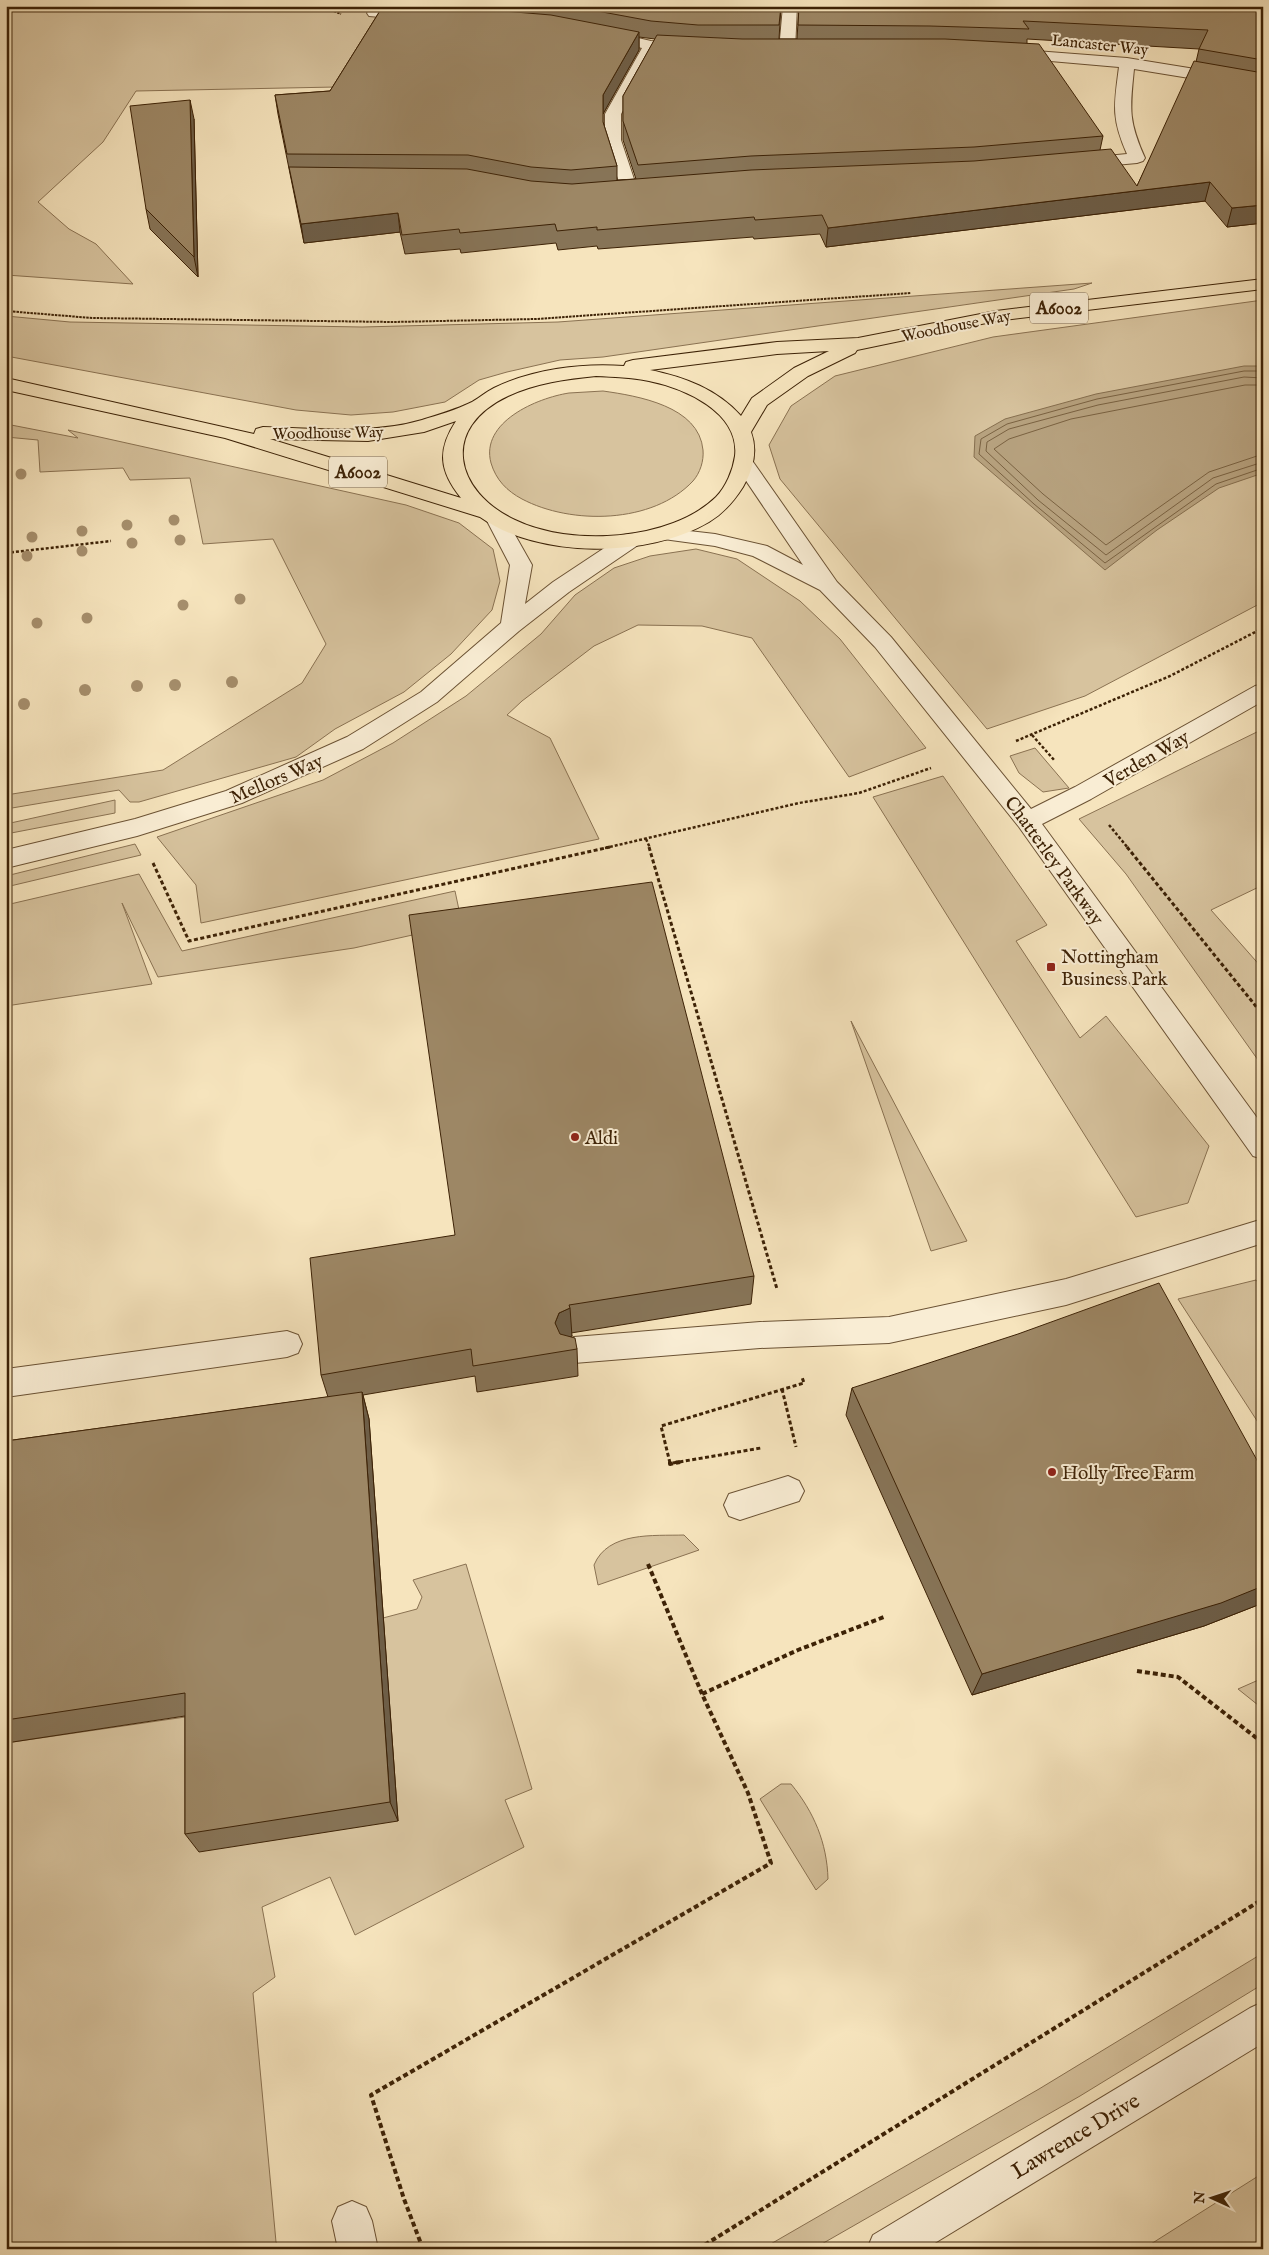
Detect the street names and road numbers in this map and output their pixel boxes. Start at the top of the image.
street label: Lancaster Way [1050,31,1149,61]
road number: A6002 [1030,292,1088,324]
street label: Woodhouse Way [900,307,1013,347]
street label: Woodhouse Way [272,423,384,445]
road number: A6002 [329,457,387,488]
street label: Verden Way [1099,725,1195,794]
street label: Mellors Way [227,749,328,810]
street label: Chatterley Parkway [998,792,1109,931]
street label: Lawrence Drive [1007,2087,1145,2186]

